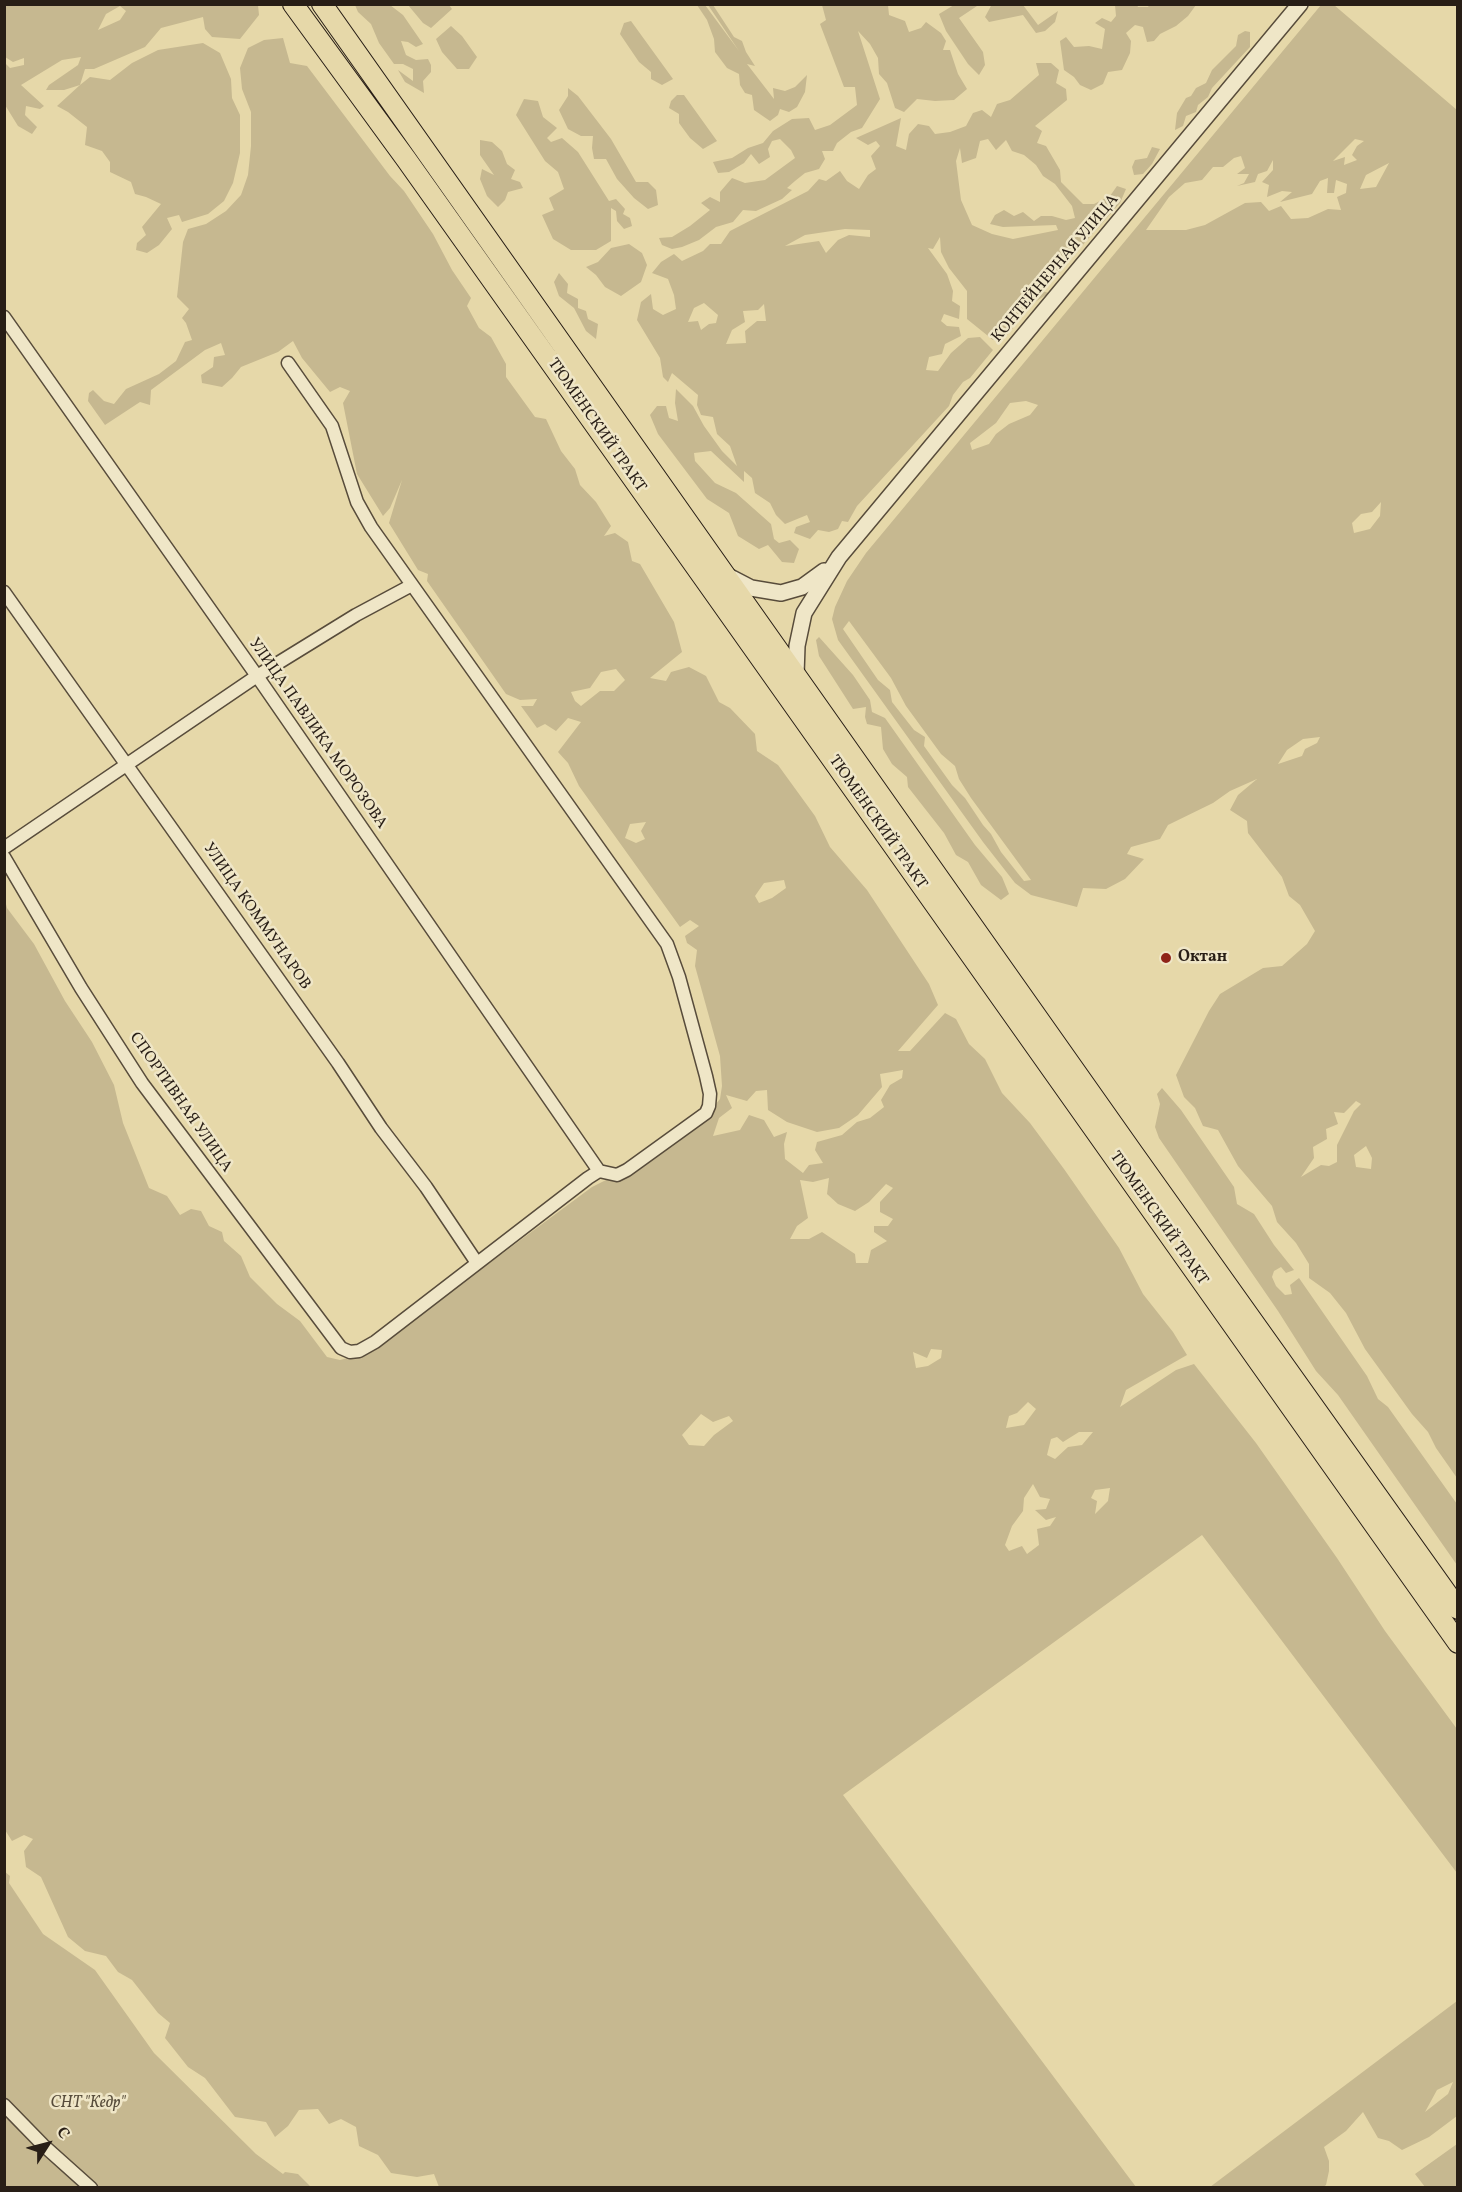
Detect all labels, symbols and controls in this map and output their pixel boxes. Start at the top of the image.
street label: КОНТЕЙНЕРНАЯ УЛИЦА [988,191,1124,347]
street label: ТЮМЕНСКИЙ ТРАКТ [543,355,649,497]
street label: УЛИЦА ПАВЛИКА МОРОЗОВА [244,635,390,833]
street label: ТЮМЕНСКИЙ ТРАКТ [824,752,930,894]
street label: УЛИЦА КОММУНАРОВ [198,840,314,994]
place label: Октан [1178,948,1227,968]
marker: Октан [1159,951,1173,965]
street label: СПОРТИВНАЯ УЛИЦА [124,1029,236,1177]
street label: ТЮМЕНСКИЙ ТРАКТ [1105,1148,1211,1290]
park label: СНТ "Кедр" [50,2094,126,2114]
north arrow [18,2114,78,2174]
text: С [51,2123,74,2144]

